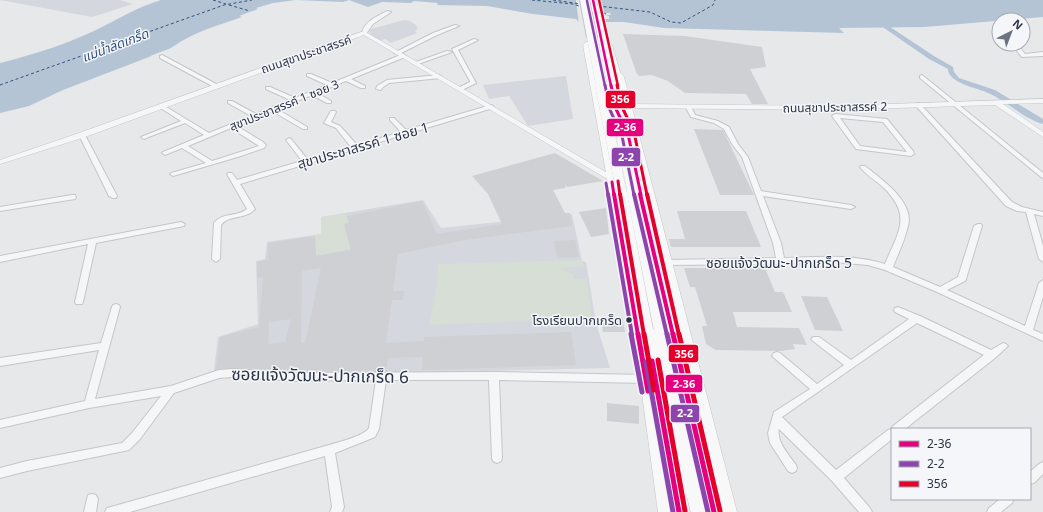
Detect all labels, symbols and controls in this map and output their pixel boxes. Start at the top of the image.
north arrow [991,12,1031,52]
text: N [1010,16,1026,33]
water label: แม่น้ำลัดเกร็ด [79,24,152,66]
street label: ถนนสุขาประชาสรรค์ [258,31,354,77]
street label: สุขาประชาสรรค์ 1 ซอย 3 [227,75,341,135]
line badge: 356 [605,90,636,109]
text: 356 [611,91,629,106]
street label: ถนนสุขาประชาสรรค์ 2 [782,98,888,116]
street label: สุขาประชาสรรค์ 1 ซอย 1 [295,117,431,173]
line badge: 2-36 [606,118,644,137]
text: 2-36 [614,119,636,134]
line badge: 2-2 [611,147,641,167]
text: 2-2 [618,149,634,164]
street label: ซอยแจ้งวัฒนะ-ปากเกร็ด 5 [706,253,852,272]
place label: โรงเรียนปากเกร็ด [532,311,622,329]
marker: โรงเรียนปากเกร็ด [624,315,634,325]
line badge: 356 [668,344,699,363]
text: 356 [675,346,693,361]
street label: ซอยแจ้งวัฒนะ-ปากเกร็ด 6 [231,362,409,388]
line badge: 2-36 [665,374,703,393]
text: 2-36 [673,376,695,391]
line badge: 2-2 [670,404,700,423]
text: 2-2 [677,405,693,420]
legend [891,428,1031,500]
text: 2-36 [927,435,952,452]
text: 2-2 [927,455,945,472]
text: 356 [927,475,948,492]

